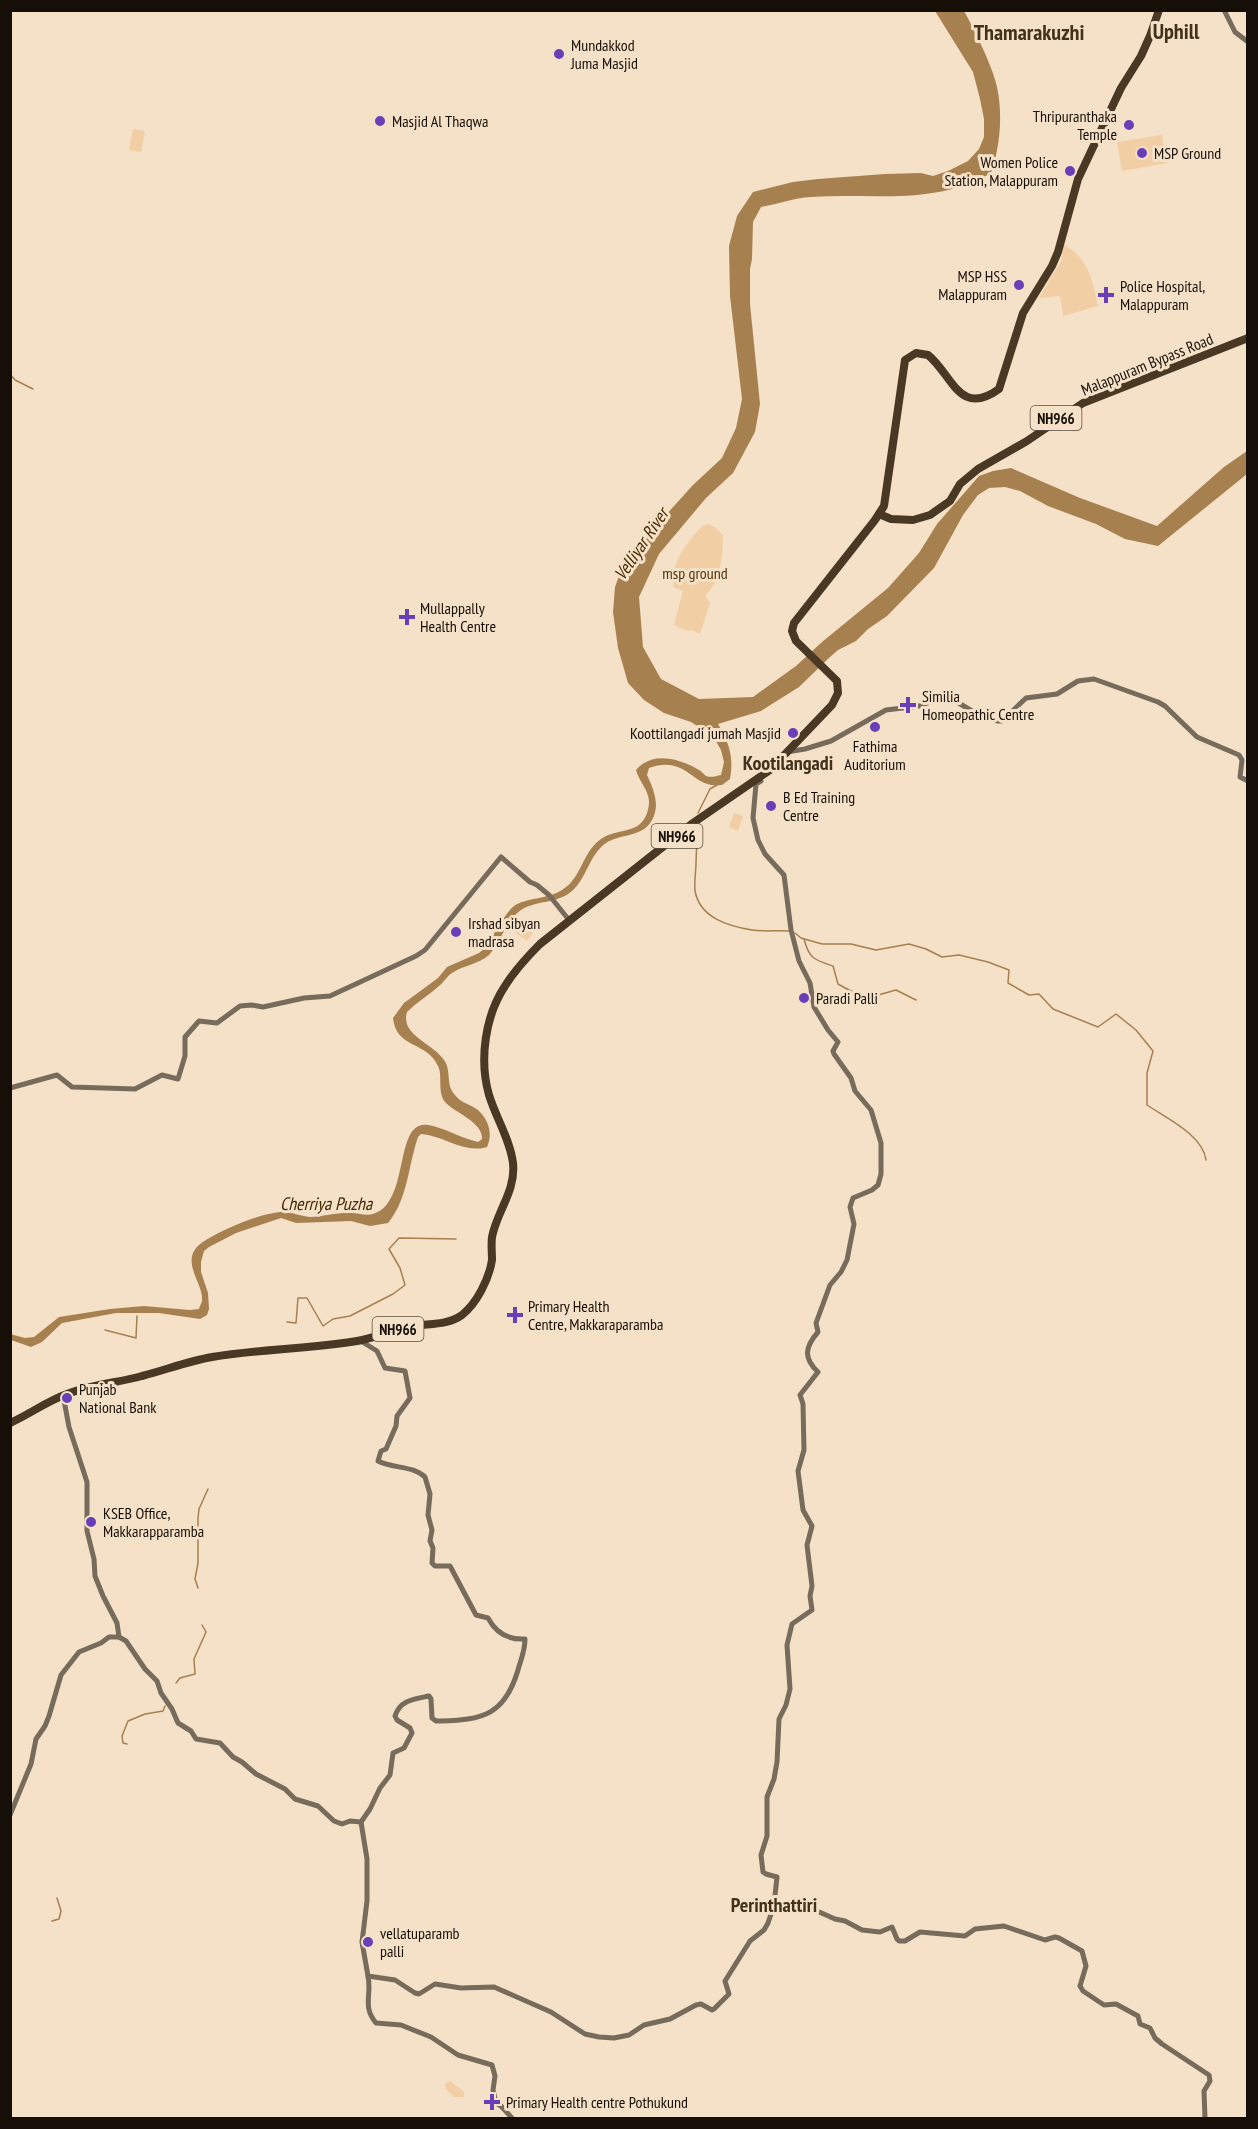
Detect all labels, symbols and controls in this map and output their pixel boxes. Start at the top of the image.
district label: Uphill [1153,17,1200,45]
district label: Thamarakuzhi [974,18,1084,46]
place label: Mundakkod Juma Masjid [570,35,638,73]
marker: Mundakkod Juma Masjid [552,47,566,61]
place label: Thripuranthaka Temple [1033,106,1117,144]
place label: Masjid Al Thaqwa [392,111,488,131]
marker: Masjid Al Thaqwa [373,114,387,128]
marker: Thripuranthaka Temple [1122,118,1136,132]
place label: MSP Ground [1154,143,1221,163]
marker: MSP Ground [1135,146,1149,160]
place label: Women Police Station, Malappuram [944,152,1058,190]
marker: Women Police Station, Malappuram [1063,164,1077,178]
place label: MSP HSS Malappuram [938,266,1007,304]
place label: Police Hospital, Malappuram [1120,276,1205,314]
marker: MSP HSS Malappuram [1012,278,1026,292]
marker: Police Hospital, Malappuram [1097,286,1115,304]
street label: Malappuram Bypass Road [1078,328,1216,400]
road number: NH966 [1030,406,1082,430]
water label: Velliyar River [609,501,675,584]
park label: msp ground [662,563,728,583]
place label: Mullappally Health Centre [420,598,496,636]
marker: Mullappally Health Centre [398,608,416,626]
place label: Similia Homeopathic Centre [922,686,1034,724]
marker: Similia Homeopathic Centre [899,696,917,714]
marker: Fathima Auditorium [868,720,882,734]
place label: Koottilangadi jumah Masjid [630,723,781,743]
marker: Koottilangadi jumah Masjid [786,726,800,740]
place label: Fathima Auditorium [844,736,906,774]
district label: Kootilangadi [743,750,833,776]
place label: B Ed Training Centre [783,787,855,825]
marker: B Ed Training Centre [764,799,778,813]
road number: NH966 [652,824,702,848]
place label: Irshad sibyan madrasa [468,913,540,951]
marker: Irshad sibyan madrasa [449,925,463,939]
place label: Paradi Palli [816,988,878,1008]
marker: Paradi Palli [797,991,811,1005]
water label: Cherriya Puzha [280,1192,373,1215]
place label: Primary Health Centre, Makkaraparamba [528,1296,663,1334]
marker: Primary Health Centre, Makkaraparamba [506,1306,524,1324]
road number: NH966 [372,1317,424,1341]
place label: Punjab National Bank [79,1379,157,1417]
marker: Punjab National Bank [60,1391,74,1405]
place label: KSEB Office, Makkarapparamba [103,1503,204,1541]
marker: KSEB Office, Makkarapparamba [84,1515,98,1529]
district label: Perinthattiri [731,1892,817,1918]
place label: vellatuparamb palli [380,1923,460,1961]
marker: vellatuparamb palli [361,1935,375,1949]
place label: Primary Health centre Pothukund [506,2092,688,2112]
marker: Primary Health centre Pothukund [483,2093,501,2111]

